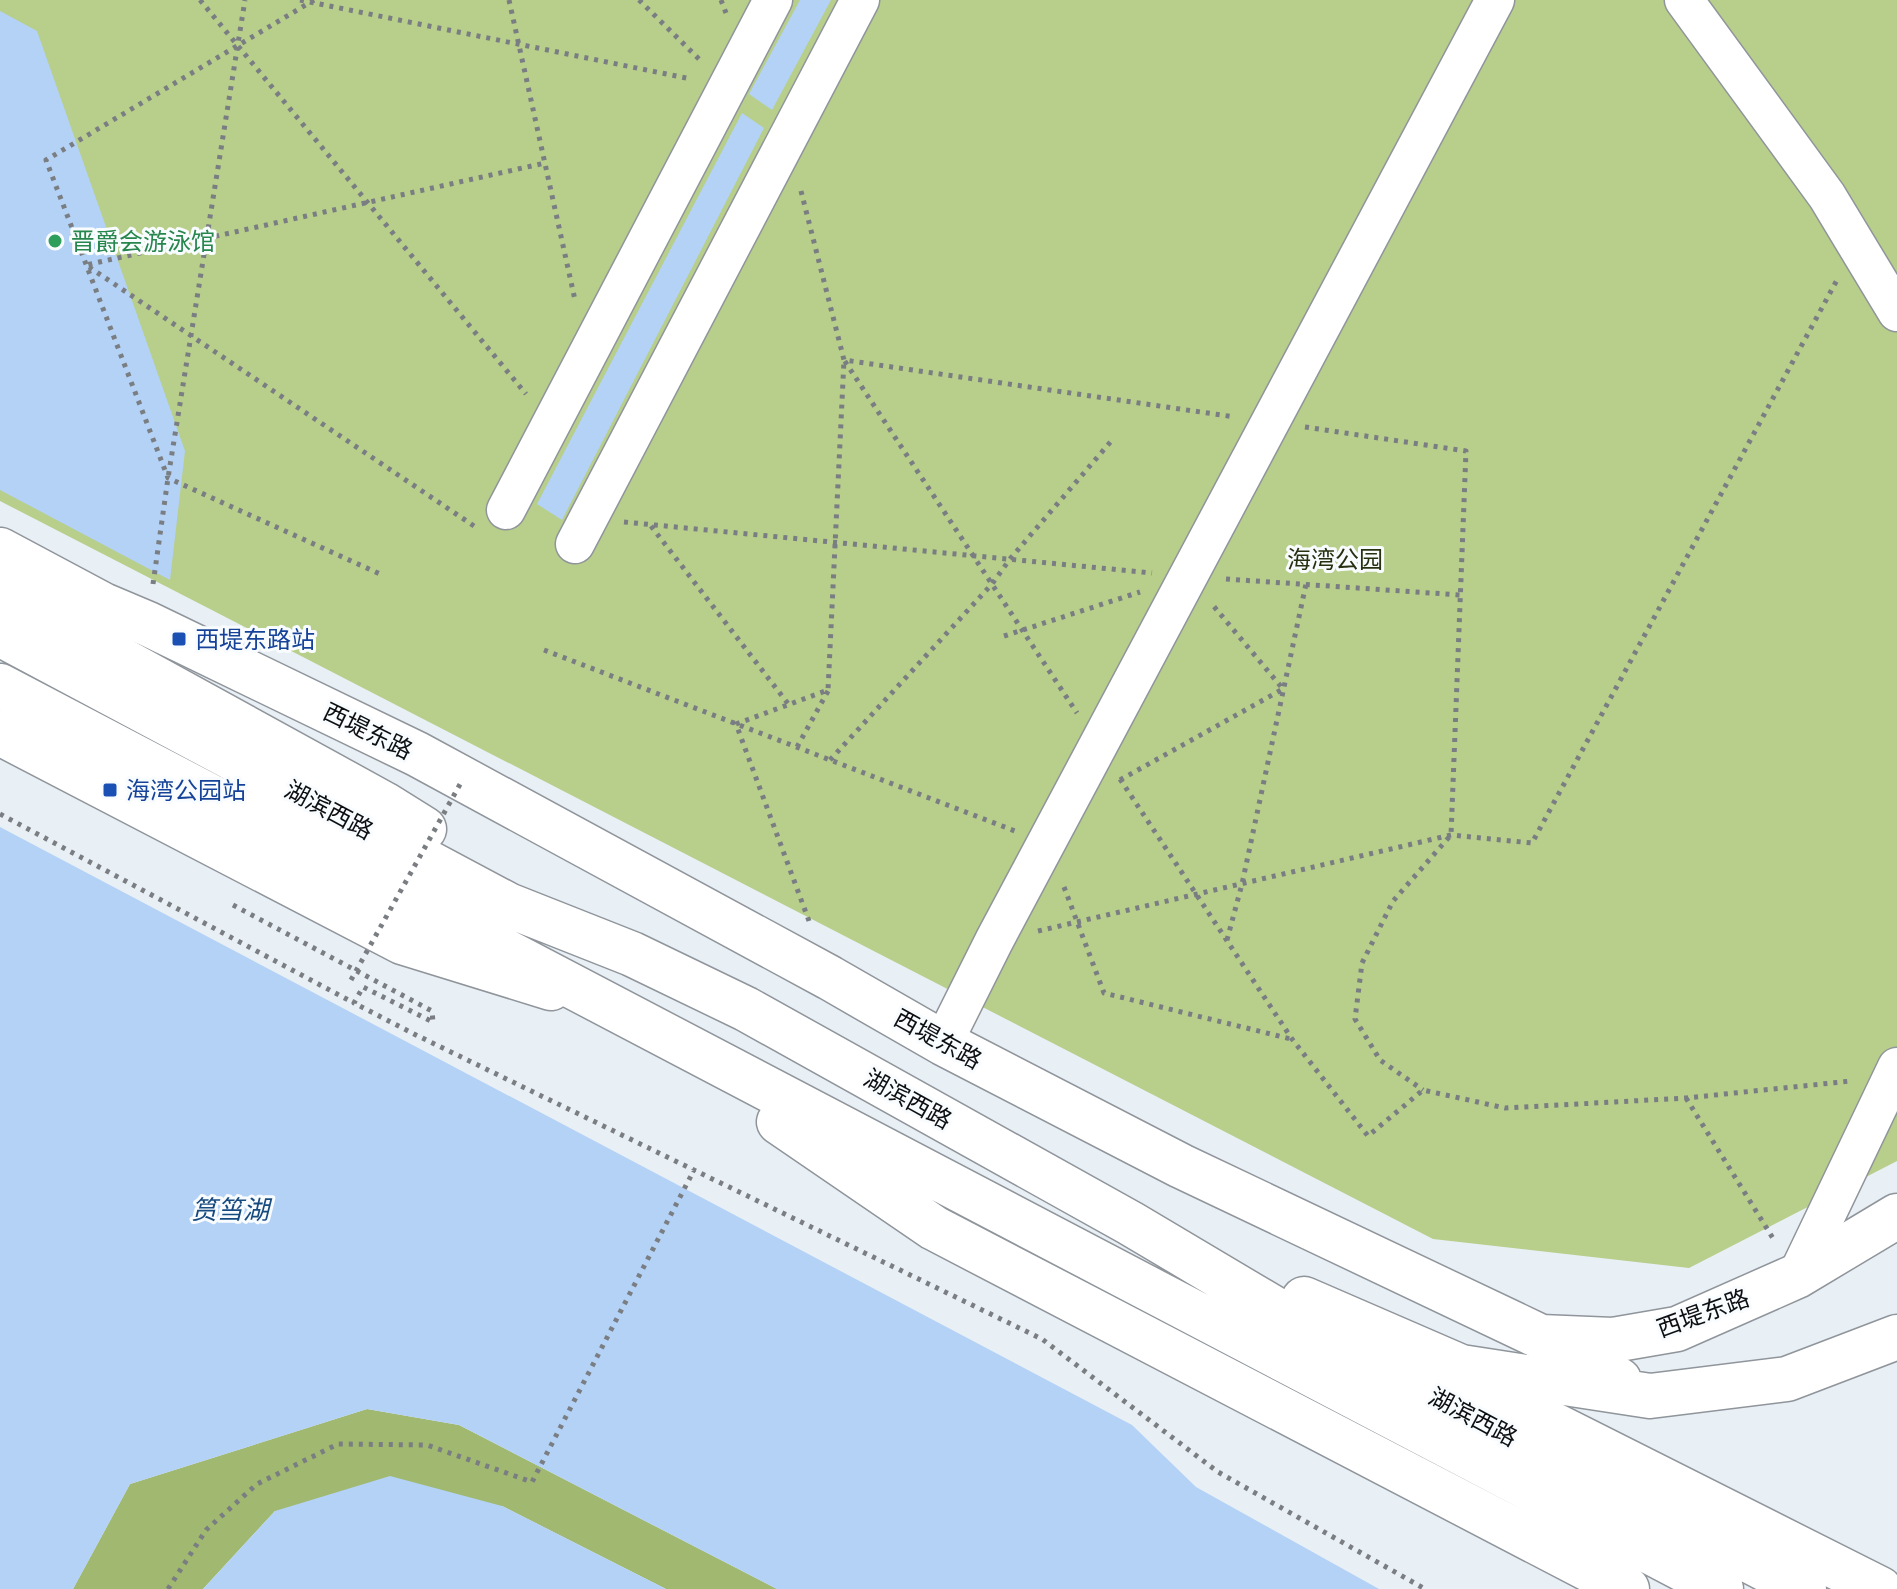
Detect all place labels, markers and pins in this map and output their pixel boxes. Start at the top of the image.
place label: 晋爵会游泳馆 [71,228,215,255]
marker: 晋爵会游泳馆 [46,232,64,250]
place label: 西堤东路站 [195,626,315,653]
marker: 西堤东路站 [170,630,188,648]
place label: 海湾公园站 [126,777,246,804]
marker: 海湾公园站 [101,781,119,799]

